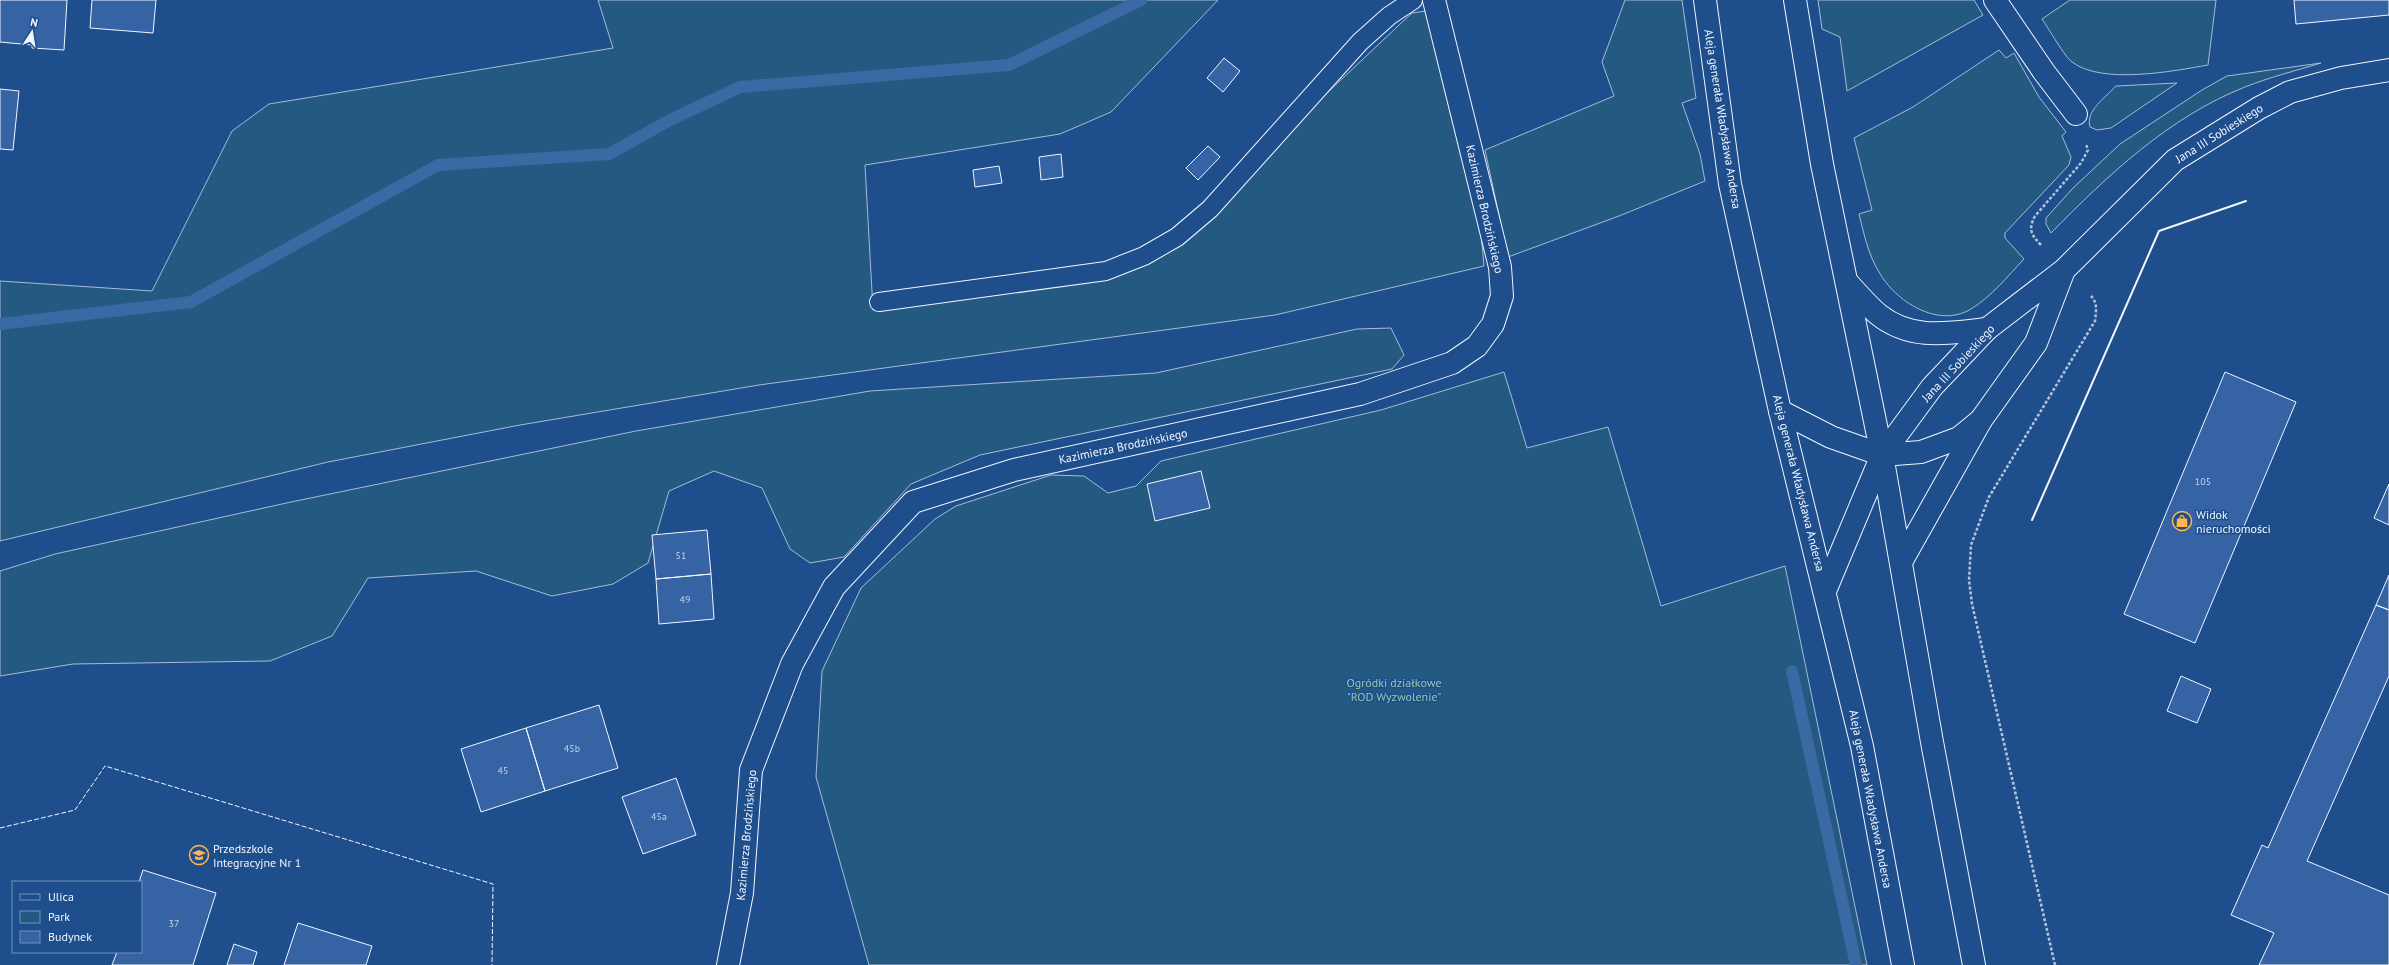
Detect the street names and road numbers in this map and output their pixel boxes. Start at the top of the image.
street label: Aleja generała Władysława Andersa [1701,28,1745,210]
street label: Jana III Sobieskiego [2172,100,2266,166]
street label: Kazimierza Brodzińskiego [1463,143,1507,275]
street label: Jana III Sobieskiego [1918,321,1998,406]
street label: Aleja generała Władysława Andersa [1770,393,1828,573]
street label: Kazimierza Brodzińskiego [1057,425,1189,467]
street label: Aleja generała Władysława Andersa [1846,709,1896,890]
street label: Kazimierza Brodzińskiego [733,769,759,901]

